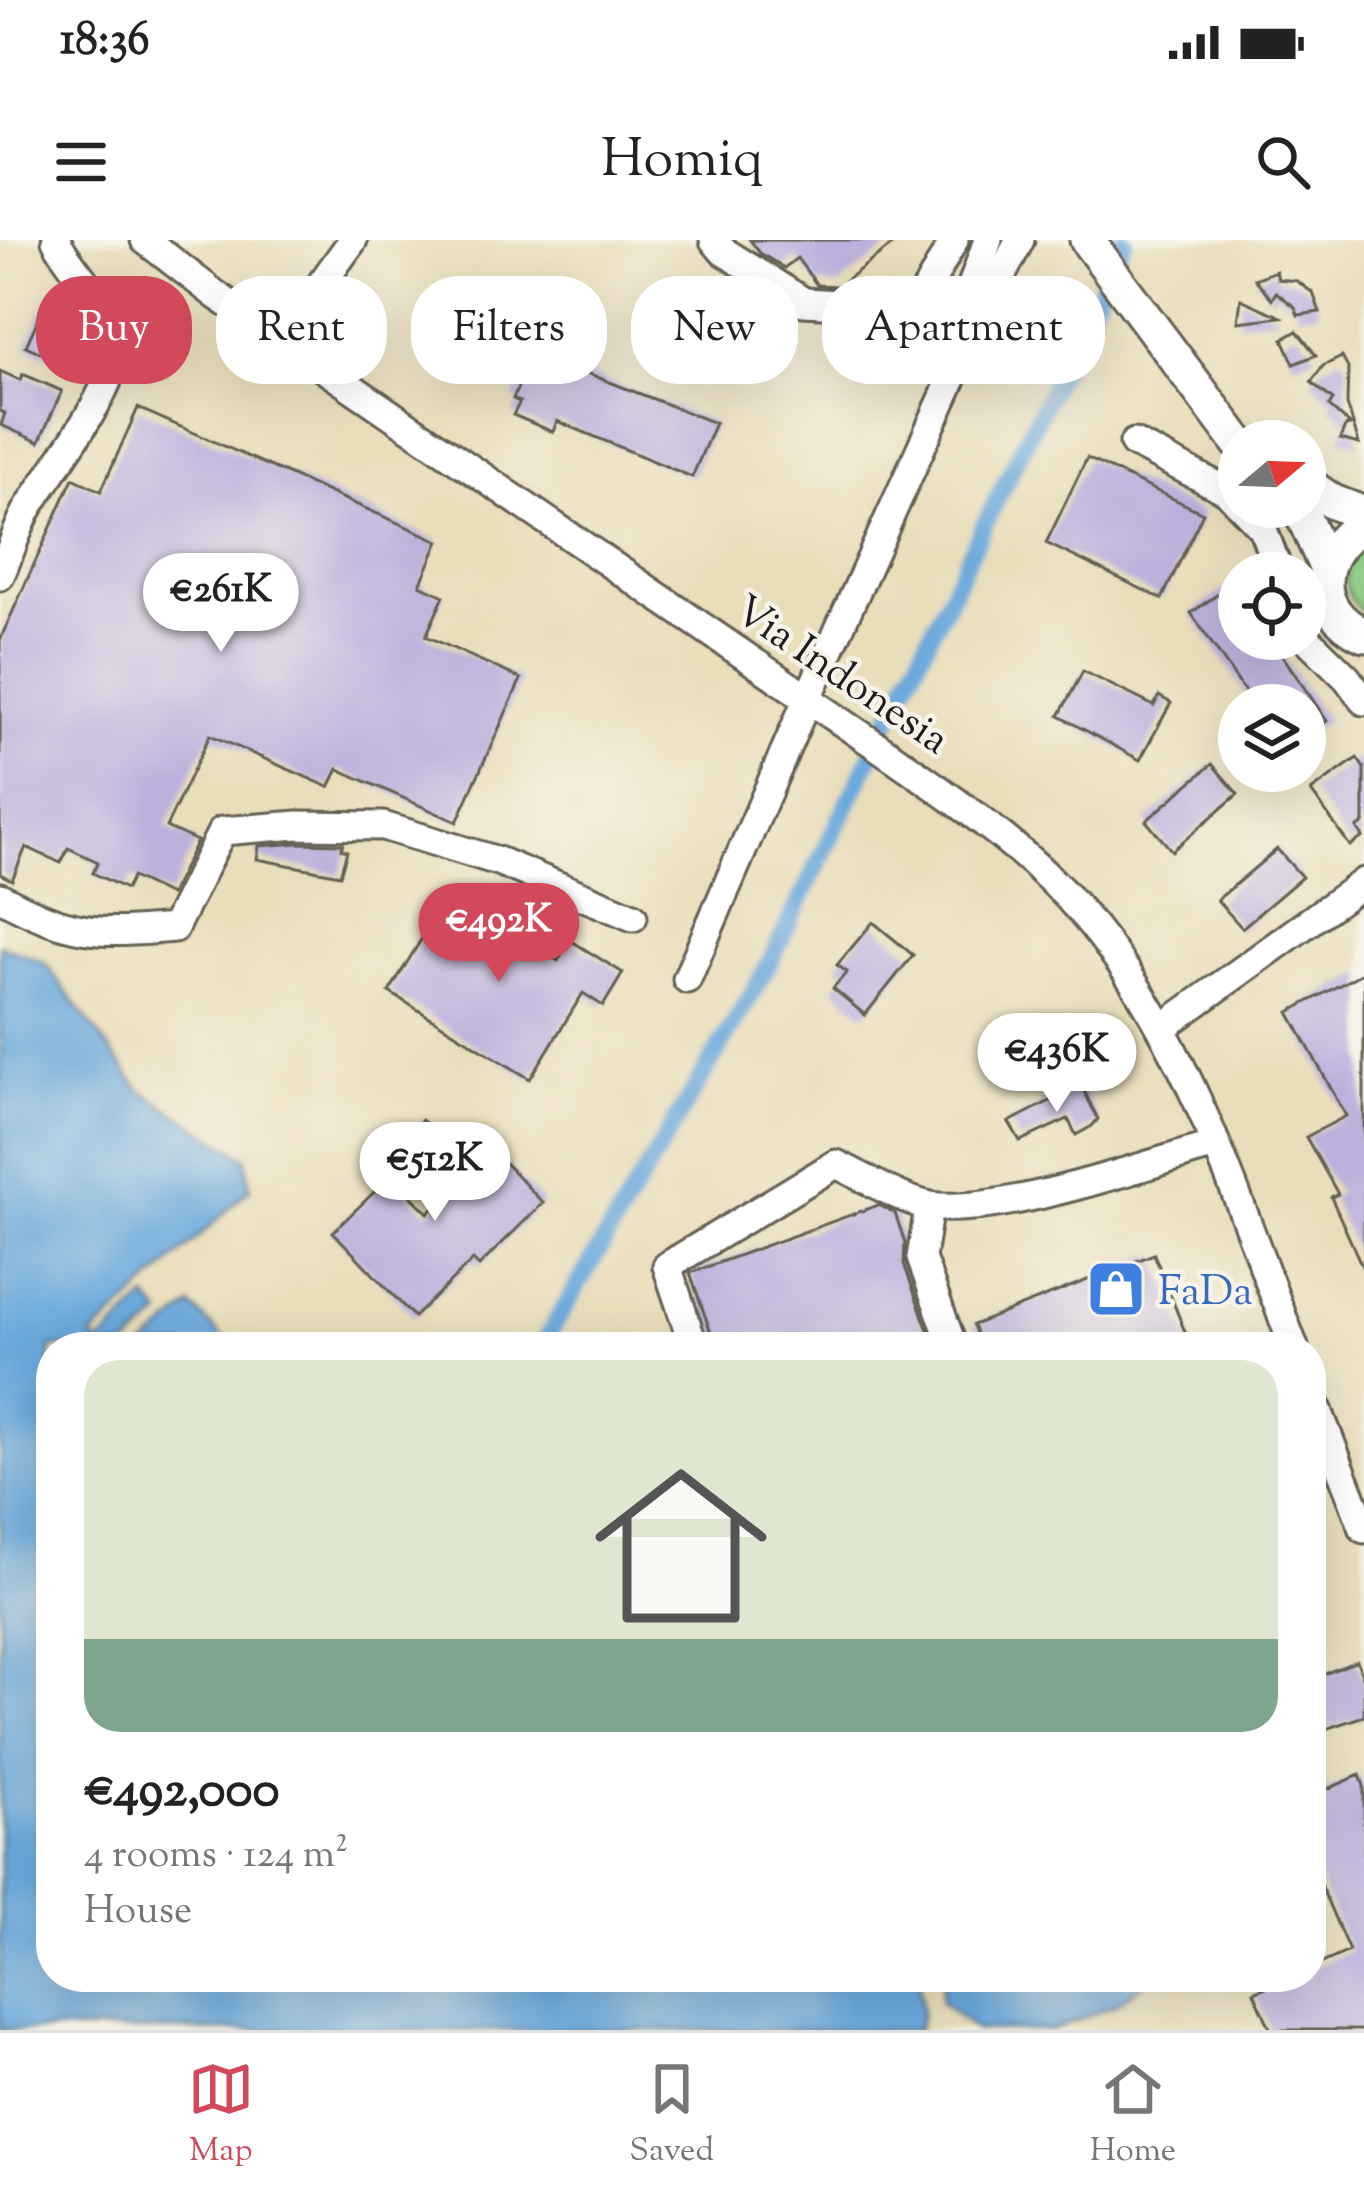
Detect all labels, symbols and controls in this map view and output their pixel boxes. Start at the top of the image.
text: 18:36 [60,10,150,75]
text: Homiq [601,123,763,201]
icon: menu [48,129,114,195]
icon: search [1250,129,1316,195]
chip: Buy [36,276,192,384]
chip: Rent [216,276,387,384]
chip: Filters [411,276,607,384]
chip: New [631,276,798,384]
chip: Apartment [822,276,1105,384]
north arrow [1218,420,1326,528]
map controls [1218,420,1326,792]
button: locate [1218,552,1326,660]
pin: €261K [137,553,305,655]
text: €261K [170,564,272,620]
street label: Via Indonesia [721,583,960,771]
button: layers [1218,684,1326,792]
pin: €492K [415,883,583,985]
text: €492K [445,894,553,950]
pin: €436K [973,1013,1141,1115]
text: €436K [1004,1024,1110,1080]
pin: €512K [351,1122,519,1224]
text: €512K [386,1133,484,1189]
shop icon: FaDa [1085,1258,1147,1320]
place label: FaDa [1158,1264,1253,1324]
icon: home [573,1438,789,1654]
text: €492,000 [84,1756,279,1829]
text: 4 rooms · 124 m² [84,1829,348,1885]
text: House [84,1885,192,1941]
tab: Map [188,2056,254,2176]
tab: Saved [629,2056,714,2176]
tab: Home [1090,2056,1176,2176]

